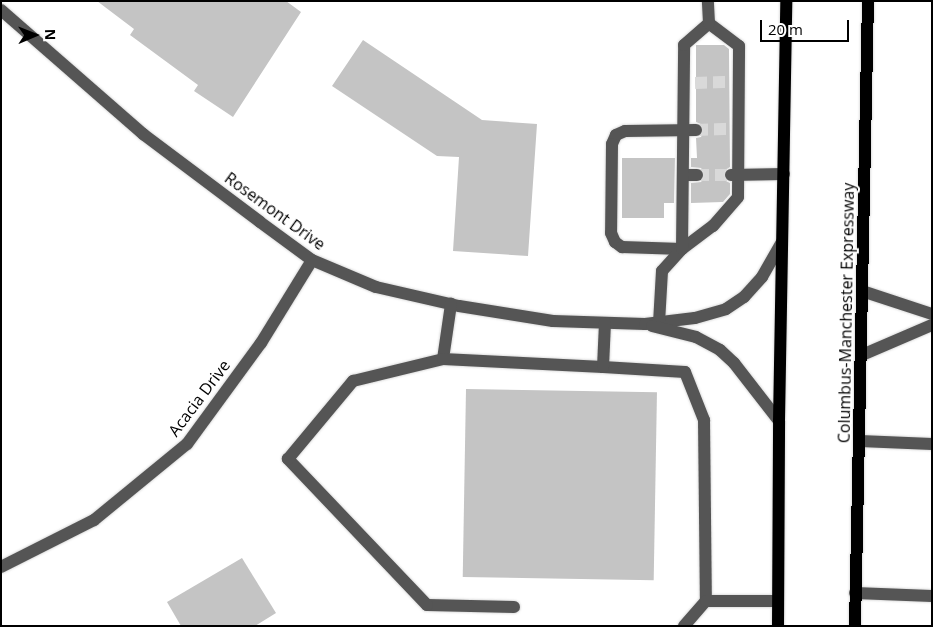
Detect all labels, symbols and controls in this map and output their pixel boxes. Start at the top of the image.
north arrow [10,10,60,60]
scale bar [763,10,852,42]
text: 20 m [768,19,803,39]
text: N [41,29,60,41]
street label: Rosemont Drive [221,168,329,254]
street label: Columbus-Manchester Expressway [834,183,858,443]
street label: Acacia Drive [164,356,234,440]

